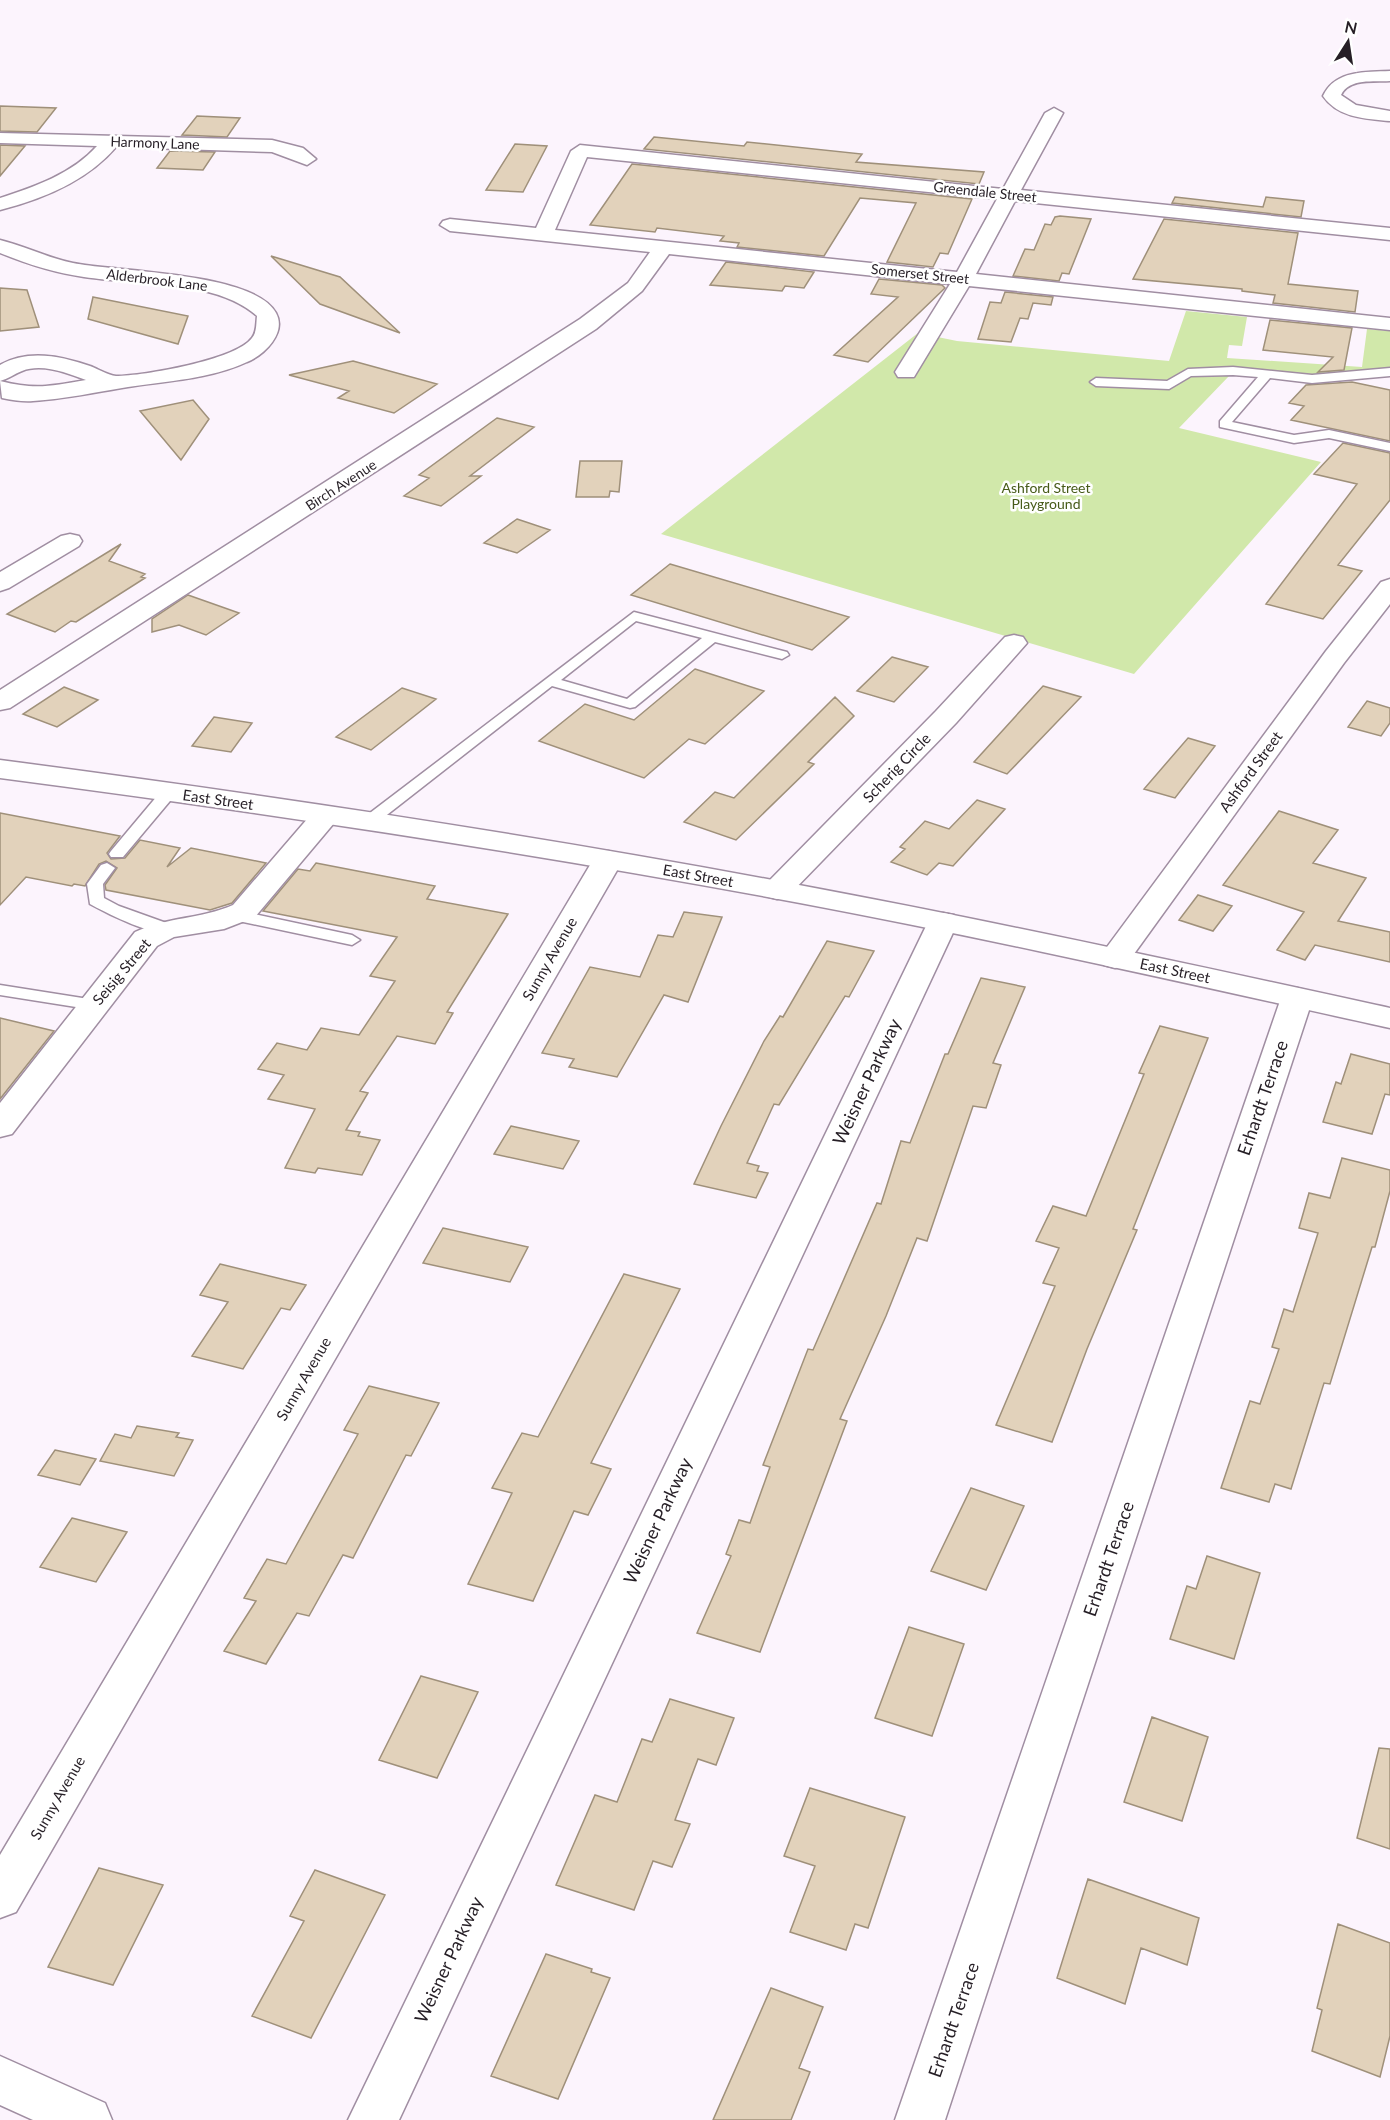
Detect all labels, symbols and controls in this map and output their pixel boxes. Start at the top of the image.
north arrow [1318,12,1378,72]
text: N [1343,16,1359,37]
street label: Harmony Lane [110,132,200,153]
street label: Greendale Street [933,178,1037,205]
street label: Somerset Street [870,260,970,287]
street label: Alderbrook Lane [106,265,209,294]
street label: Birch Avenue [302,455,379,514]
park label: Ashford Street Playground [1002,479,1090,512]
street label: Ashford Street [1215,727,1286,815]
street label: Scherig Circle [859,729,934,806]
street label: East Street [182,785,255,813]
street label: East Street [662,860,735,890]
street label: Sunny Avenue [518,914,580,1003]
street label: Seisig Street [88,934,155,1008]
street label: East Street [1138,954,1213,986]
street label: Weisner Parkway [827,1014,905,1148]
street label: Erhardt Terrace [1232,1037,1292,1158]
street label: Sunny Avenue [272,1334,334,1423]
street label: Weisner Parkway [618,1453,696,1587]
street label: Erhardt Terrace [1078,1498,1138,1619]
street label: Sunny Avenue [26,1753,88,1842]
street label: Weisner Parkway [409,1892,487,2026]
street label: Erhardt Terrace [923,1959,983,2080]

